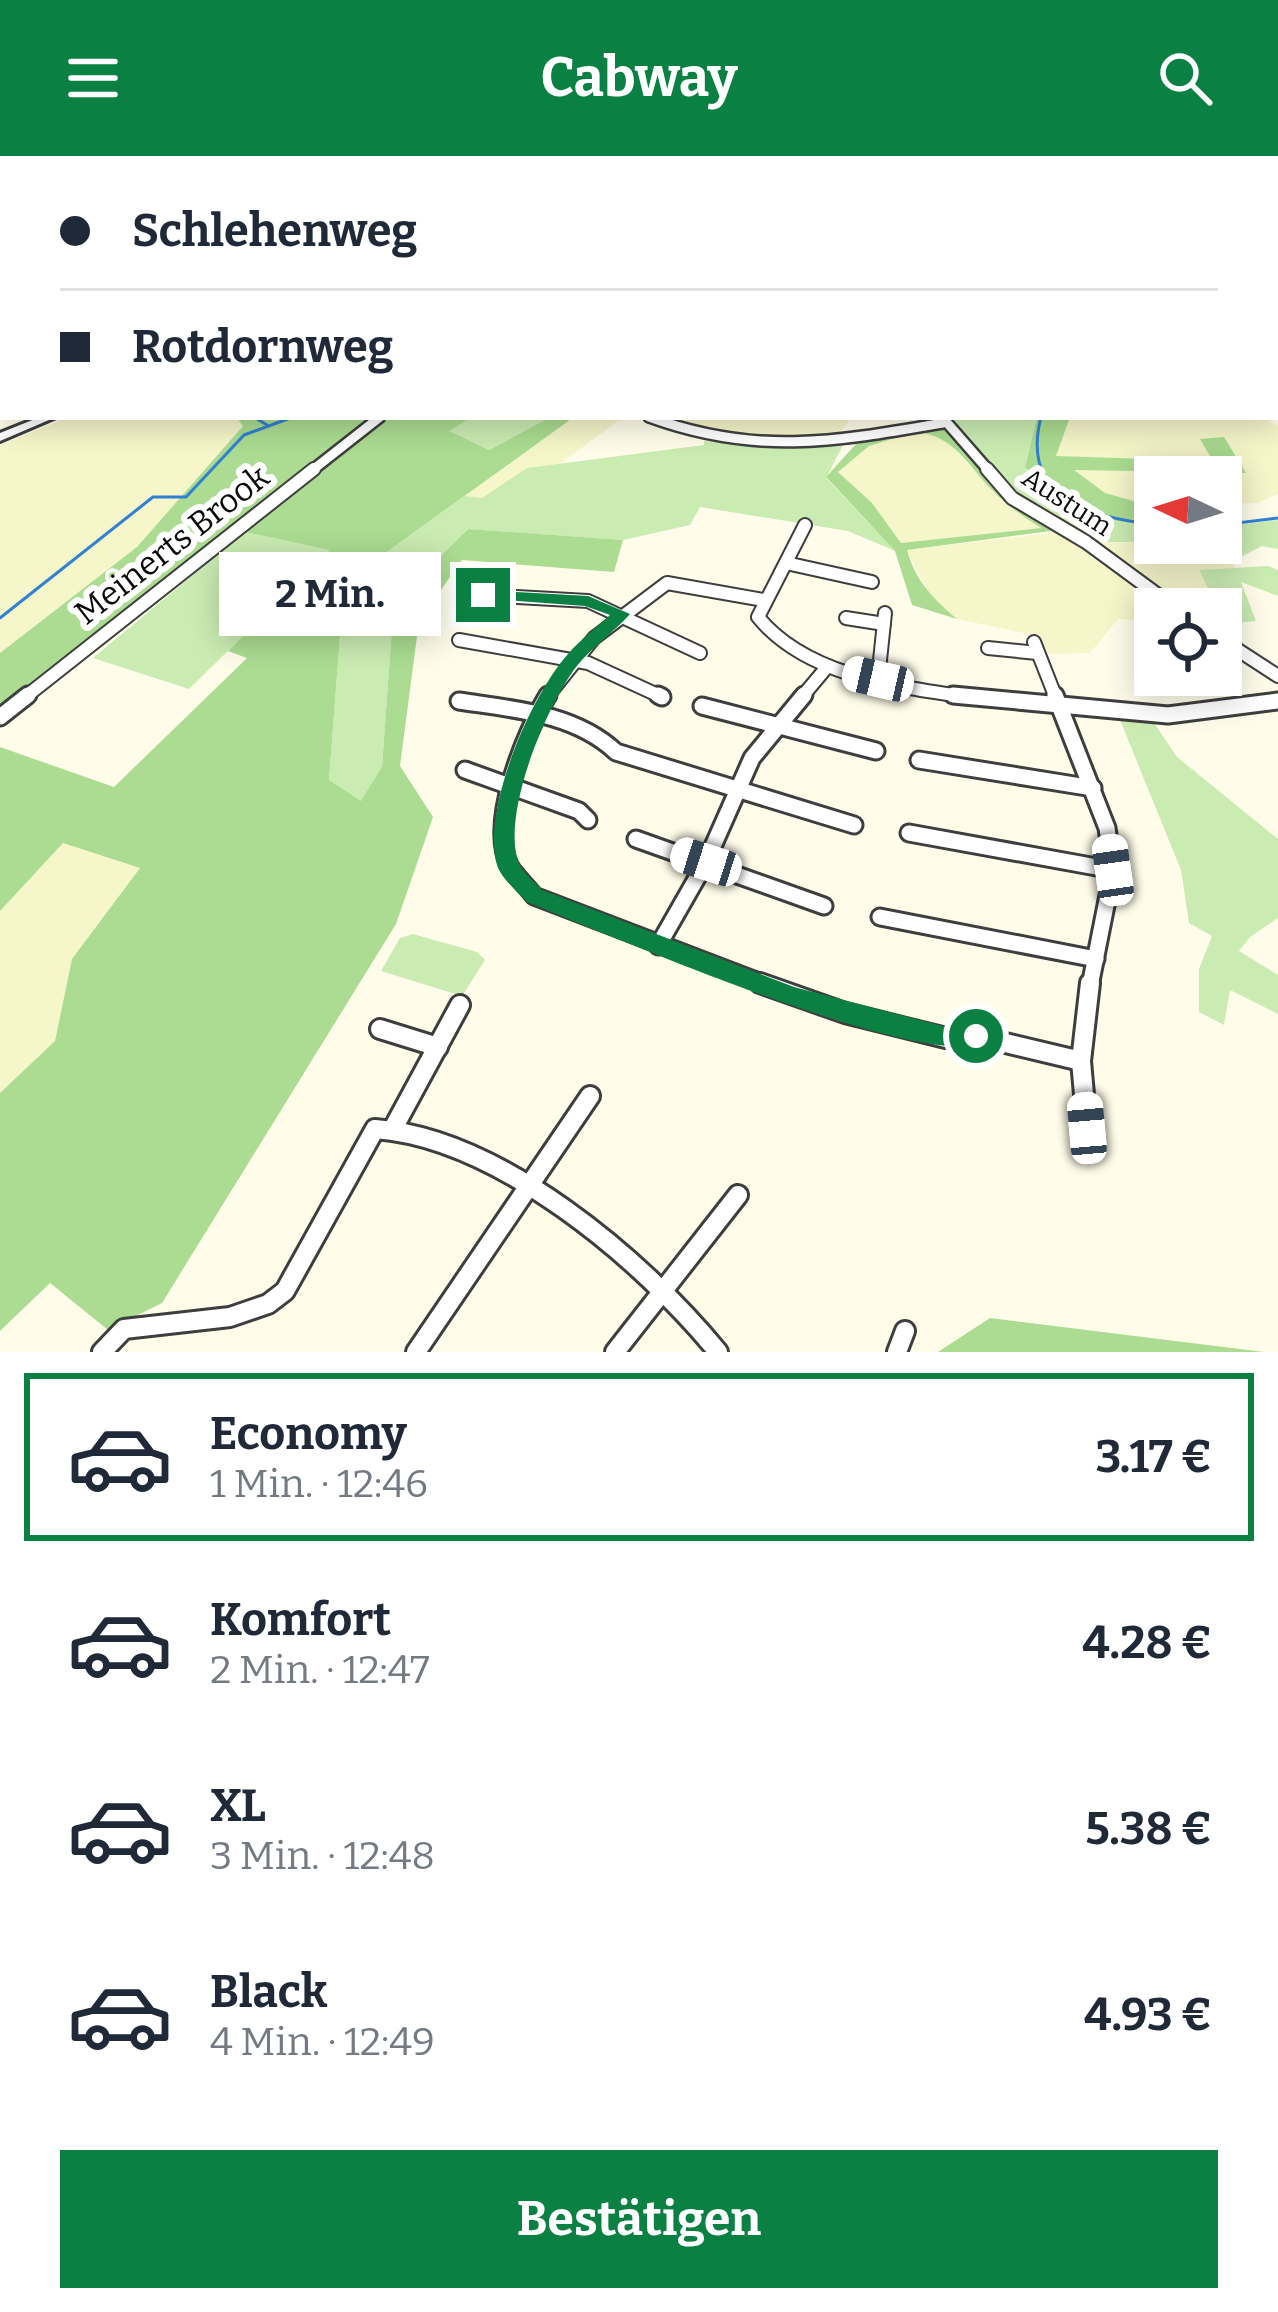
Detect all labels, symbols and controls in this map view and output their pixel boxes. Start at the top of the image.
icon: menu [60,45,126,111]
icon: search [1152,45,1218,111]
text: Cabway [540,46,738,110]
text: Schlehenweg [132,204,417,258]
text: Rotdornweg [132,320,393,374]
north arrow [1134,456,1242,564]
map controls [1134,456,1242,696]
street label: Meinerts Brook [67,457,277,633]
street label: Austum [1016,461,1118,543]
callout: 2 Min. [219,553,441,637]
route end [456,568,510,622]
text: 2 Min. [275,571,385,617]
button: locate [1134,588,1242,696]
car [839,653,917,705]
car [1090,832,1136,908]
car [666,834,746,890]
route start [949,1009,1003,1063]
car [1066,1091,1108,1165]
icon: car [66,1403,174,1511]
text: Economy [210,1407,407,1461]
text: 3.17 € [1096,1430,1212,1484]
text: 1 Min. · 12:46 [210,1461,428,1507]
icon: car [66,1589,174,1697]
text: Komfort [210,1593,391,1647]
text: 4.28 € [1082,1616,1212,1670]
text: 2 Min. · 12:47 [210,1647,430,1693]
icon: car [66,1775,174,1883]
text: XL [210,1779,266,1833]
text: 5.38 € [1085,1802,1212,1856]
text: 3 Min. · 12:48 [210,1833,435,1879]
icon: car [66,1961,174,2069]
text: Black [210,1965,327,2019]
text: 4.93 € [1084,1988,1212,2042]
text: 4 Min. · 12:49 [210,2019,435,2065]
button: Bestätigen [60,2150,1218,2288]

